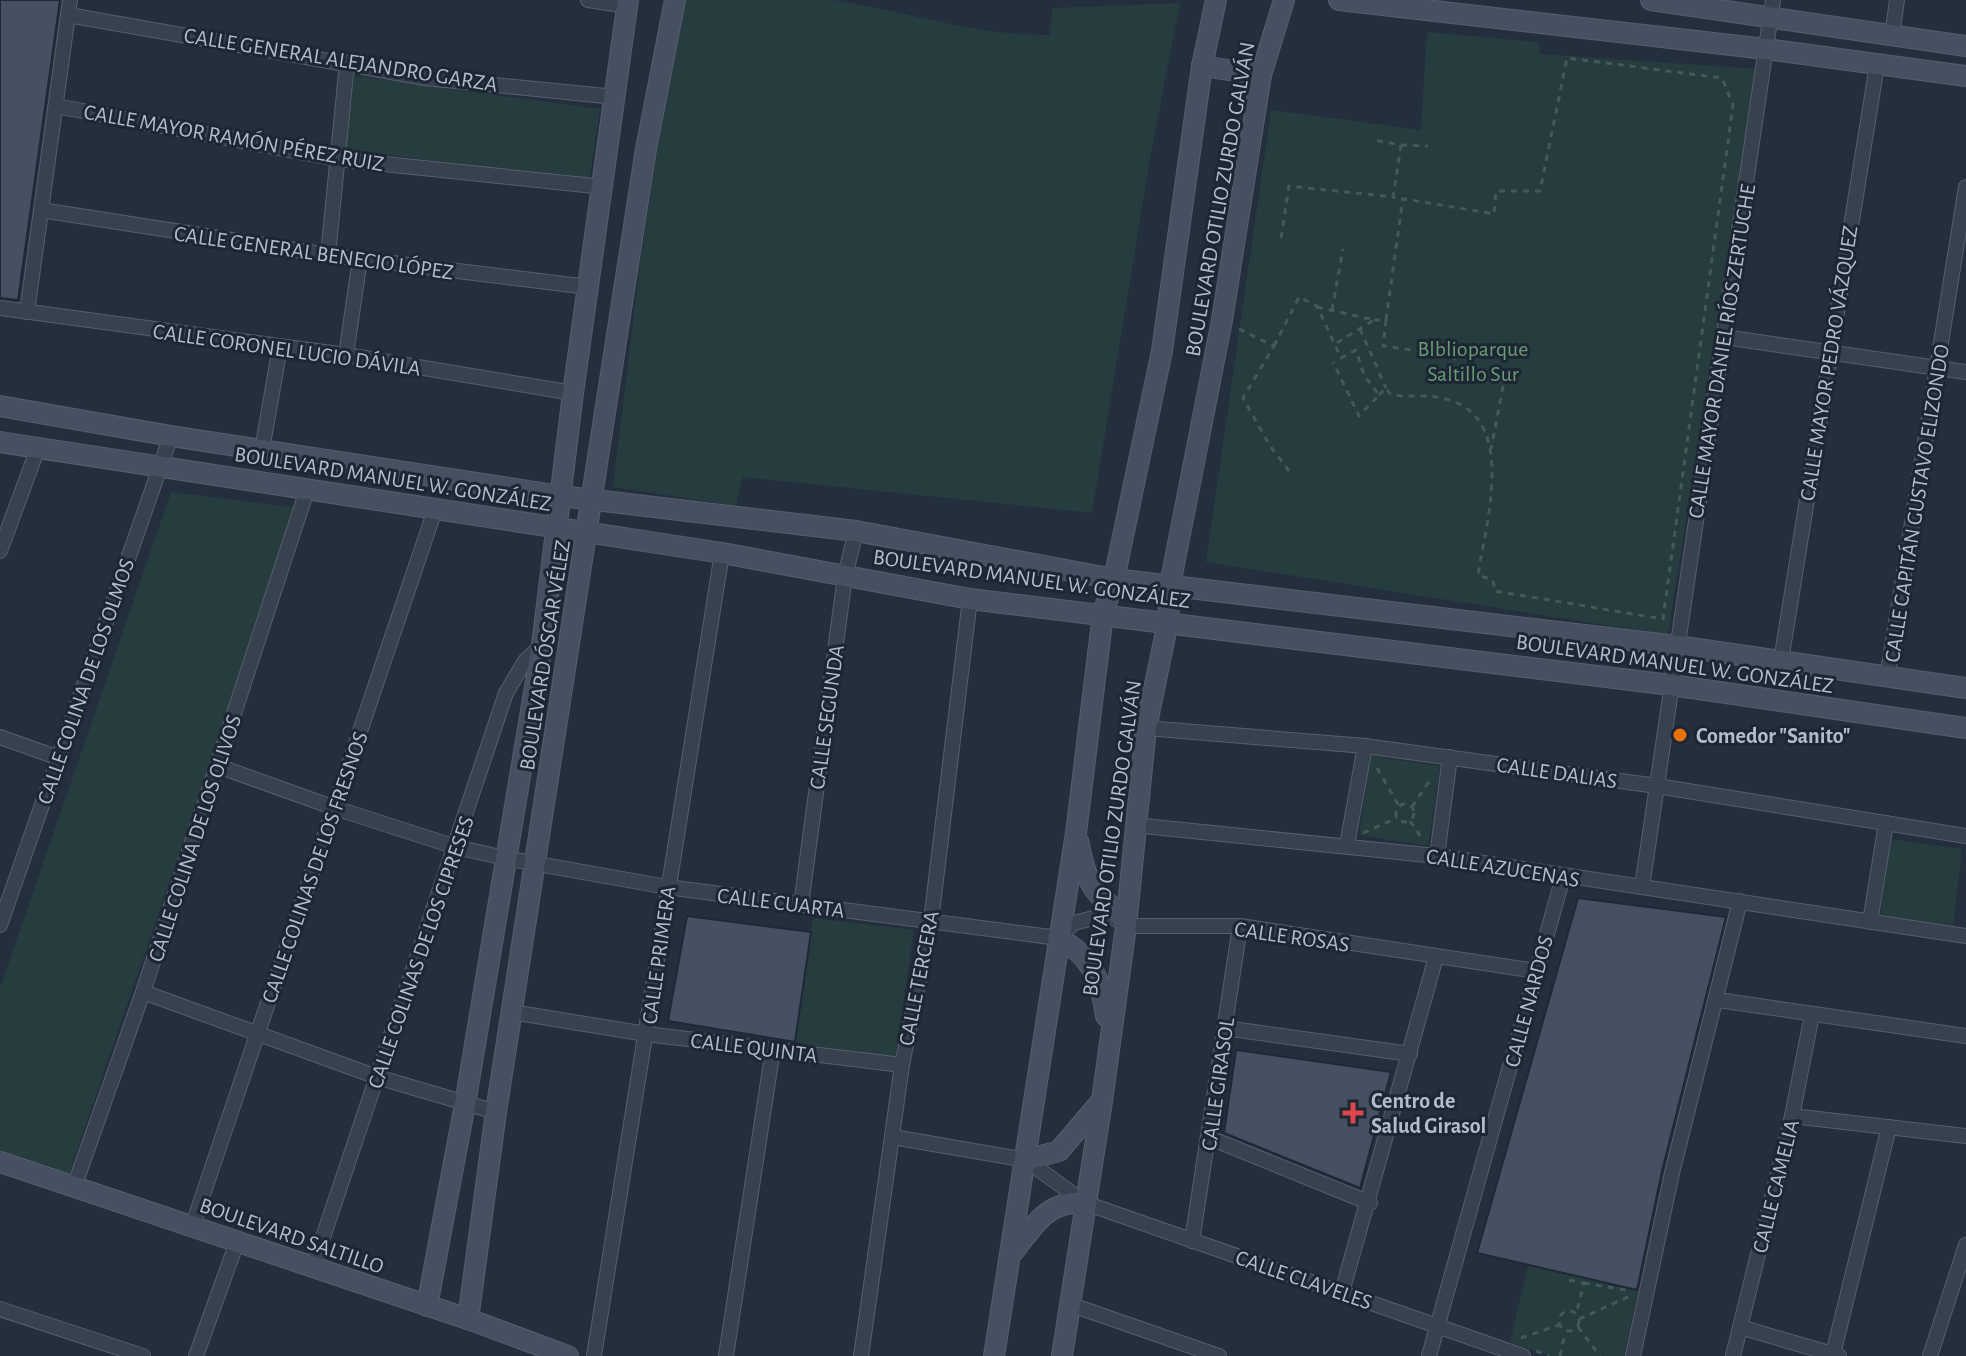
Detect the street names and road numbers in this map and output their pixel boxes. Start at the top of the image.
street label: CALLE GENERAL ALEJANDRO GARZA [182,24,499,96]
street label: BOULEVARD OTILIO ZURDO GALVÁN [1180,40,1259,358]
street label: CALLE MAYOR RAMÓN PÉREZ RUIZ [82,100,386,175]
street label: CALLE MAYOR DANIEL RÍOS ZERTUCHE [1684,182,1759,520]
street label: CALLE GENERAL BENECIO LÓPEZ [173,221,455,284]
street label: CALLE MAYOR PEDRO VÁZQUEZ [1795,224,1862,502]
street label: CALLE CORONEL LUCIO DÁVILA [152,319,423,380]
street label: CALLE CAPITÁN GUSTAVO ELIZONDO [1880,342,1953,664]
street label: BOULEVARD MANUEL W. GONZÁLEZ [233,442,553,515]
street label: BOULEVARD ÓSCAR VÉLEZ [515,538,574,772]
street label: BOULEVARD MANUEL W. GONZÁLEZ [872,545,1192,612]
street label: CALLE COLINA DE LOS OLMOS [34,556,138,807]
street label: BOULEVARD MANUEL W. GONZÁLEZ [1515,630,1835,697]
street label: CALLE SEGUNDA [806,643,848,791]
street label: BOULEVARD OTILIO ZURDO GALVÁN [1078,678,1145,998]
street label: CALLE COLINA DE LOS OLIVOS [145,712,245,965]
street label: CALLE COLINAS DE LOS FRESNOS [258,729,372,1006]
street label: CALLE DALIAS [1495,754,1619,792]
street label: CALLE COLINAS DE LOS CIPRESES [364,813,478,1091]
street label: CALLE AZUCENAS [1425,845,1581,891]
street label: CALLE PRIMERA [638,884,680,1026]
street label: CALLE CUARTA [716,884,846,922]
street label: CALLE TERCERA [895,909,943,1048]
street label: CALLE ROSAS [1233,918,1351,956]
street label: CALLE NARDOS [1501,933,1557,1069]
street label: CALLE GIRASOL [1198,1015,1238,1152]
street label: CALLE QUINTA [689,1029,819,1067]
street label: CALLE CAMELIA [1749,1117,1803,1255]
street label: BOULEVARD SALTILLO [197,1194,387,1278]
street label: CALLE CLAVELES [1233,1246,1375,1314]

